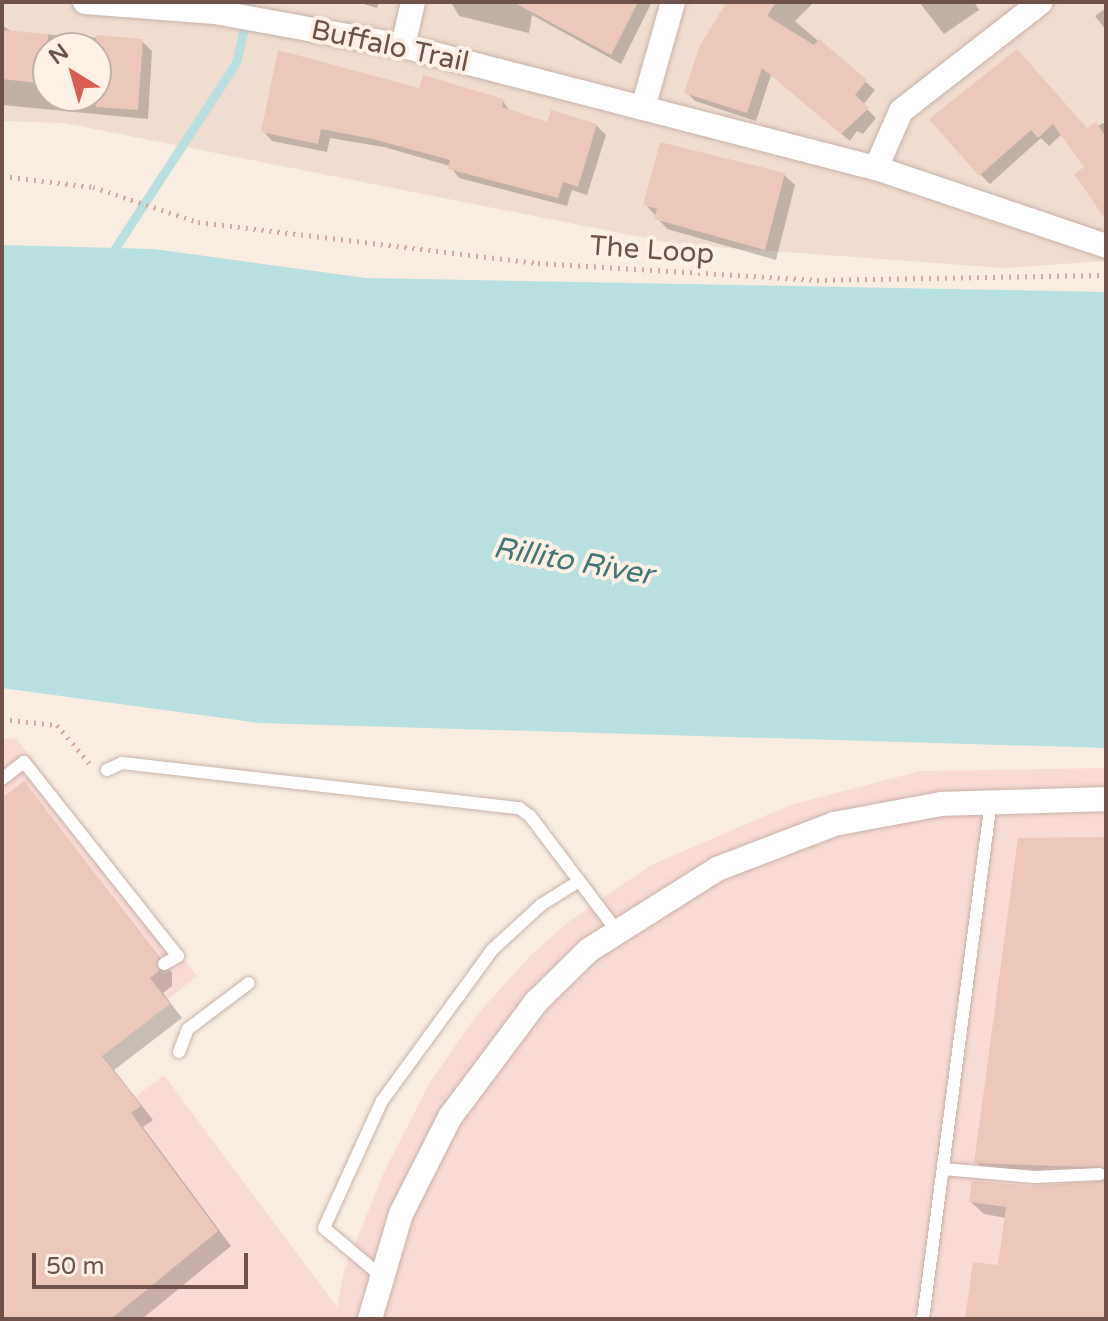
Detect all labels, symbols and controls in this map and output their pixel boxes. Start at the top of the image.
street label: Buffalo Trail [308,13,472,79]
north arrow [32,32,112,112]
text: N [44,39,74,70]
street label: The Loop [589,229,715,271]
water label: Rillito River [490,530,656,594]
scale bar [36,1237,252,1287]
text: 50 m [46,1252,104,1281]

